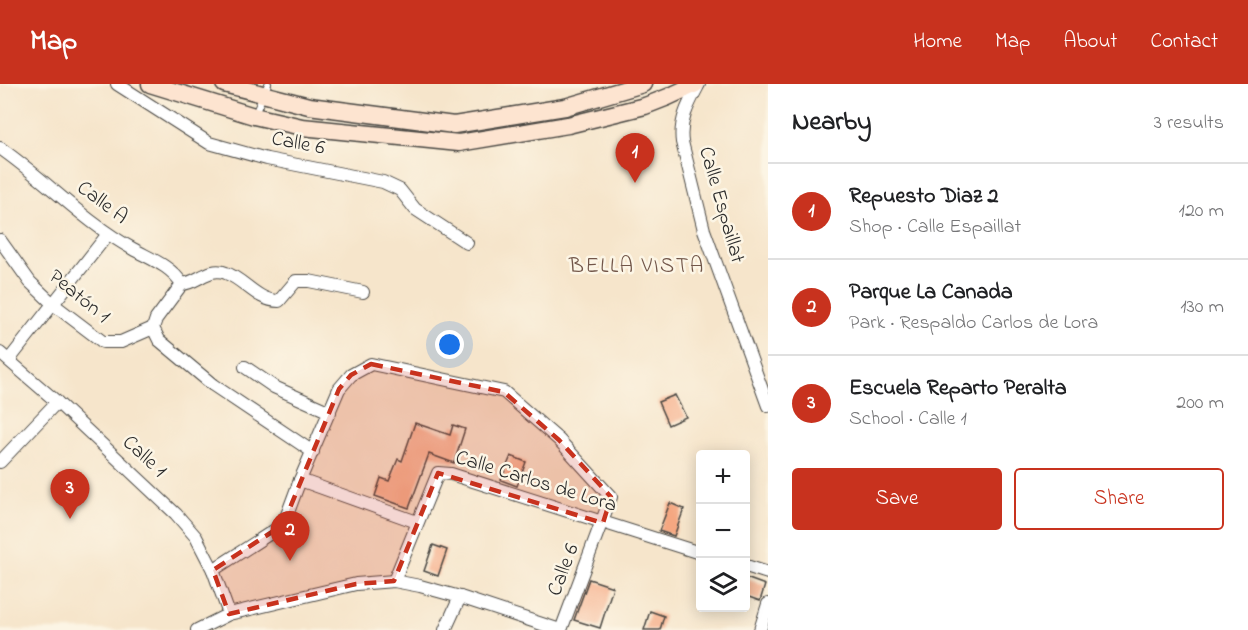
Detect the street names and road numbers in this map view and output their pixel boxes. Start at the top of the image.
street label: Calle 6 [269,124,327,164]
street label: Calle Espaillat [690,143,752,267]
street label: Calle A [70,174,134,232]
street label: Peatón 1 [42,263,117,331]
street label: Calle 1 [115,429,173,486]
street label: Calle Carlos de Lora [452,443,620,521]
street label: Calle 6 [540,539,588,601]

